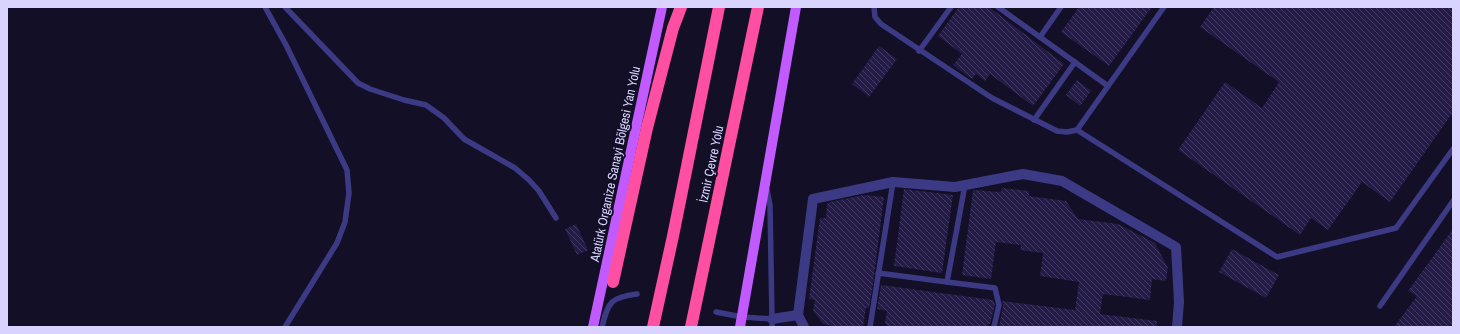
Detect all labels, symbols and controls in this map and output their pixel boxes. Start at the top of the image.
street label: Atatürk Organize Sanayi Bölgesi Yan Yolu [586,65,644,264]
street label: İzmir Çevre Yolu [695,124,727,204]

